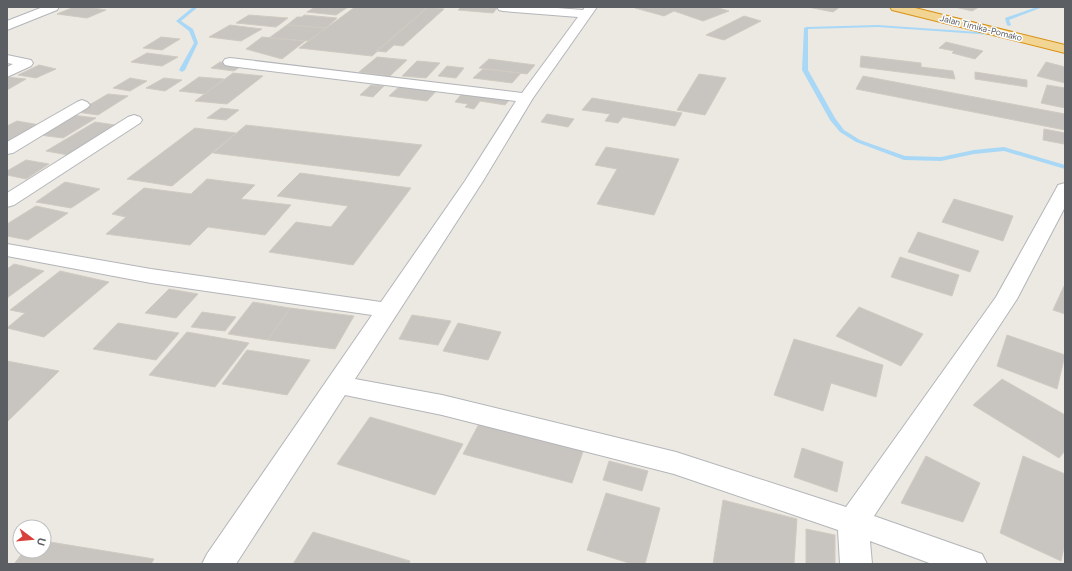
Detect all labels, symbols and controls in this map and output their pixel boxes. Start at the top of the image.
street label: Jalan Timika-Pomako [939,12,1023,43]
north arrow [12,519,52,559]
text: U [34,536,48,547]

